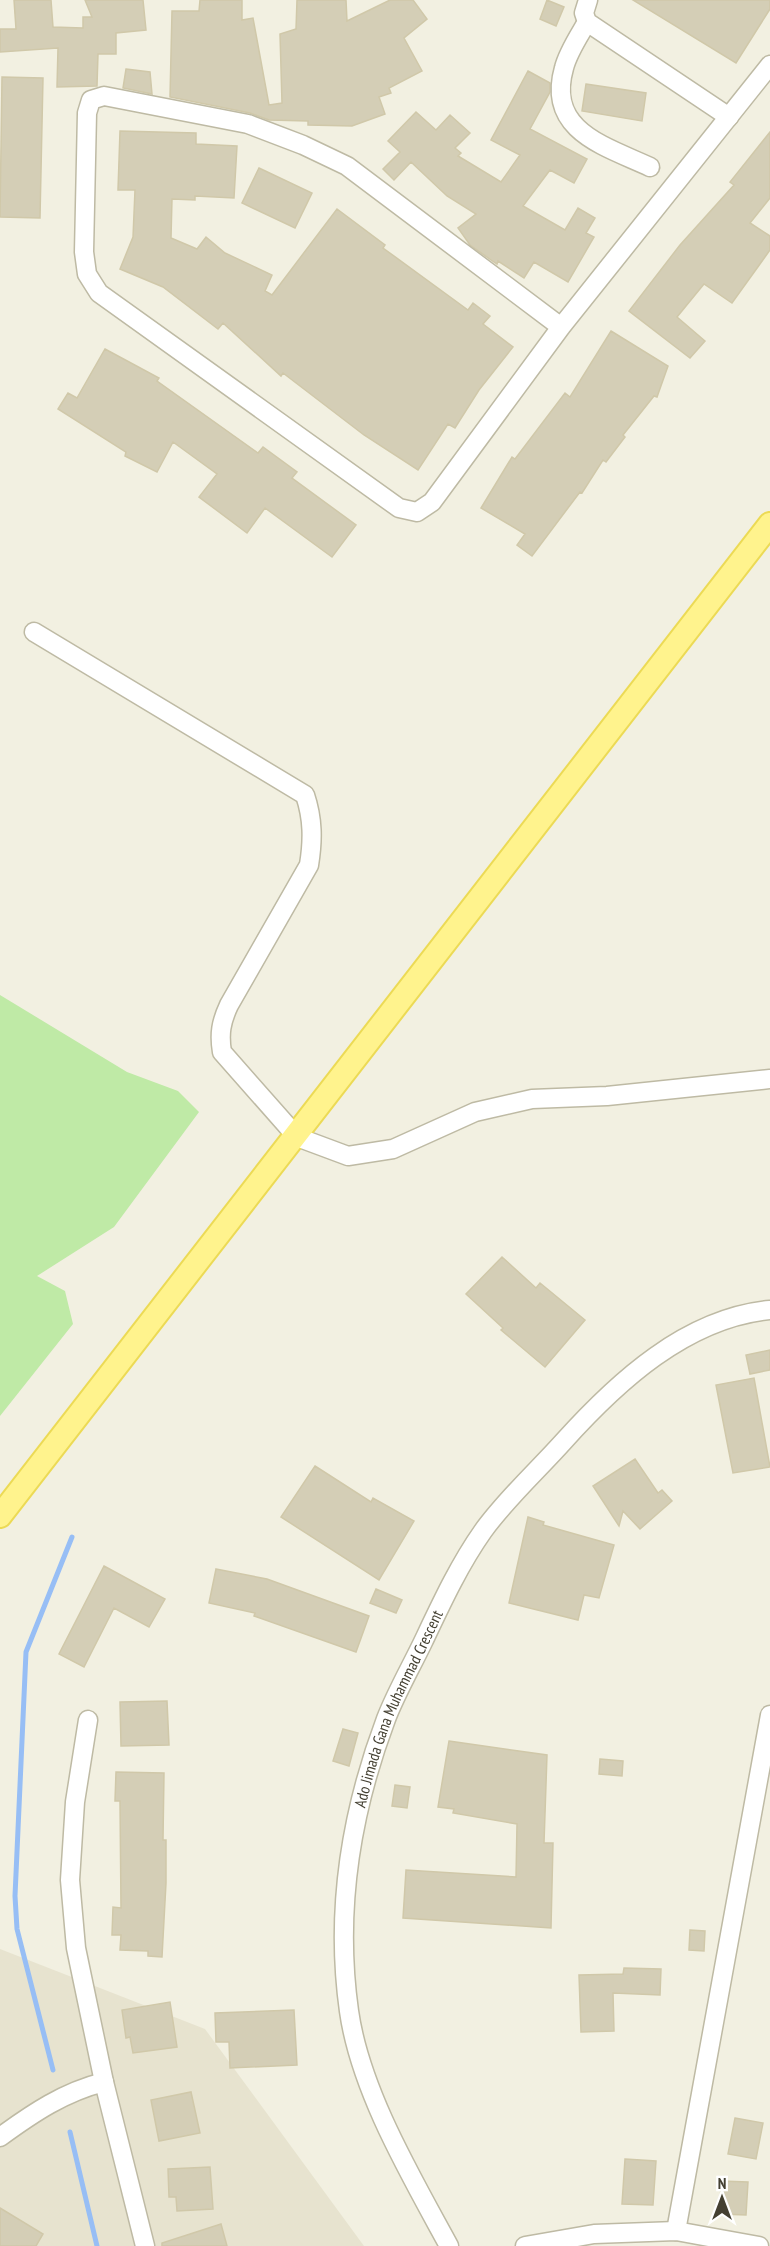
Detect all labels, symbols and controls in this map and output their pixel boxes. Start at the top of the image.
street label: Ado Jimada Gana Muhammad Crescent [350,1606,447,1809]
north arrow [692,2168,752,2228]
text: N [718,2173,726,2193]

